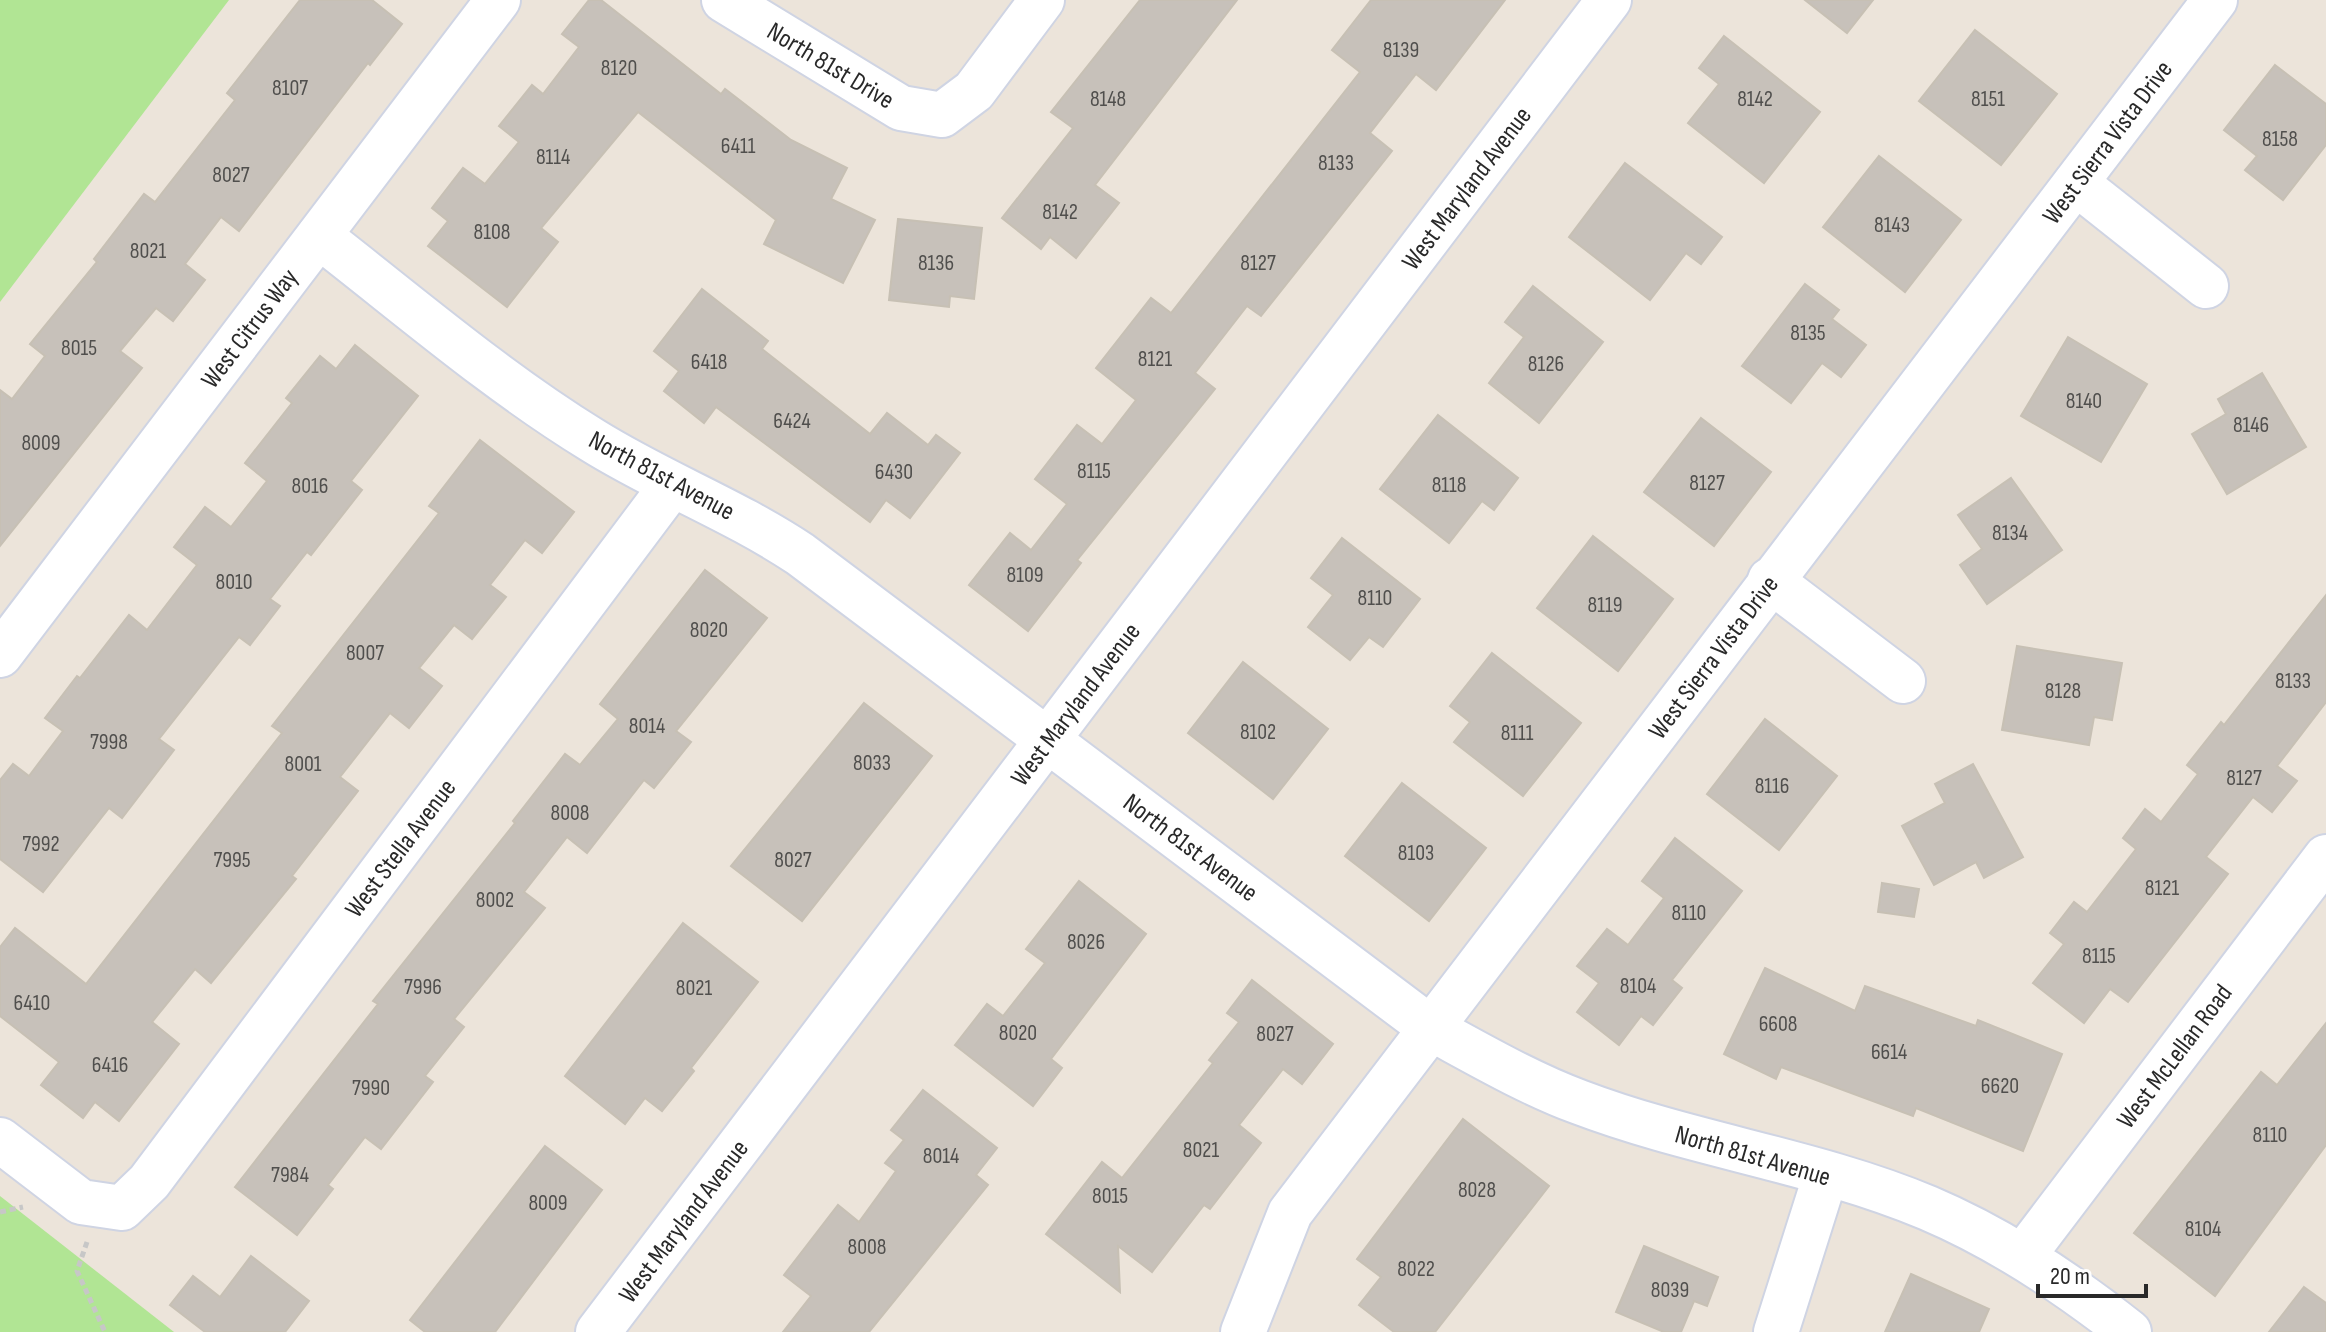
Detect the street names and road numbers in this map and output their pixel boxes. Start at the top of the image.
street label: North 81st Drive [761,16,899,116]
street label: West Sierra Vista Drive [2037,55,2180,231]
street label: West Maryland Avenue [1396,101,1539,277]
street label: West Citrus Way [195,263,305,395]
street label: North 81st Avenue [583,425,739,528]
street label: West Sierra Vista Drive [1643,570,1786,746]
street label: West Maryland Avenue [1005,617,1148,793]
street label: West Stella Avenue [339,774,463,924]
street label: North 81st Avenue [1117,788,1264,909]
street label: West McLellan Road [2111,979,2239,1135]
street label: North 81st Avenue [1671,1119,1834,1193]
street label: West Maryland Avenue [613,1134,756,1310]

